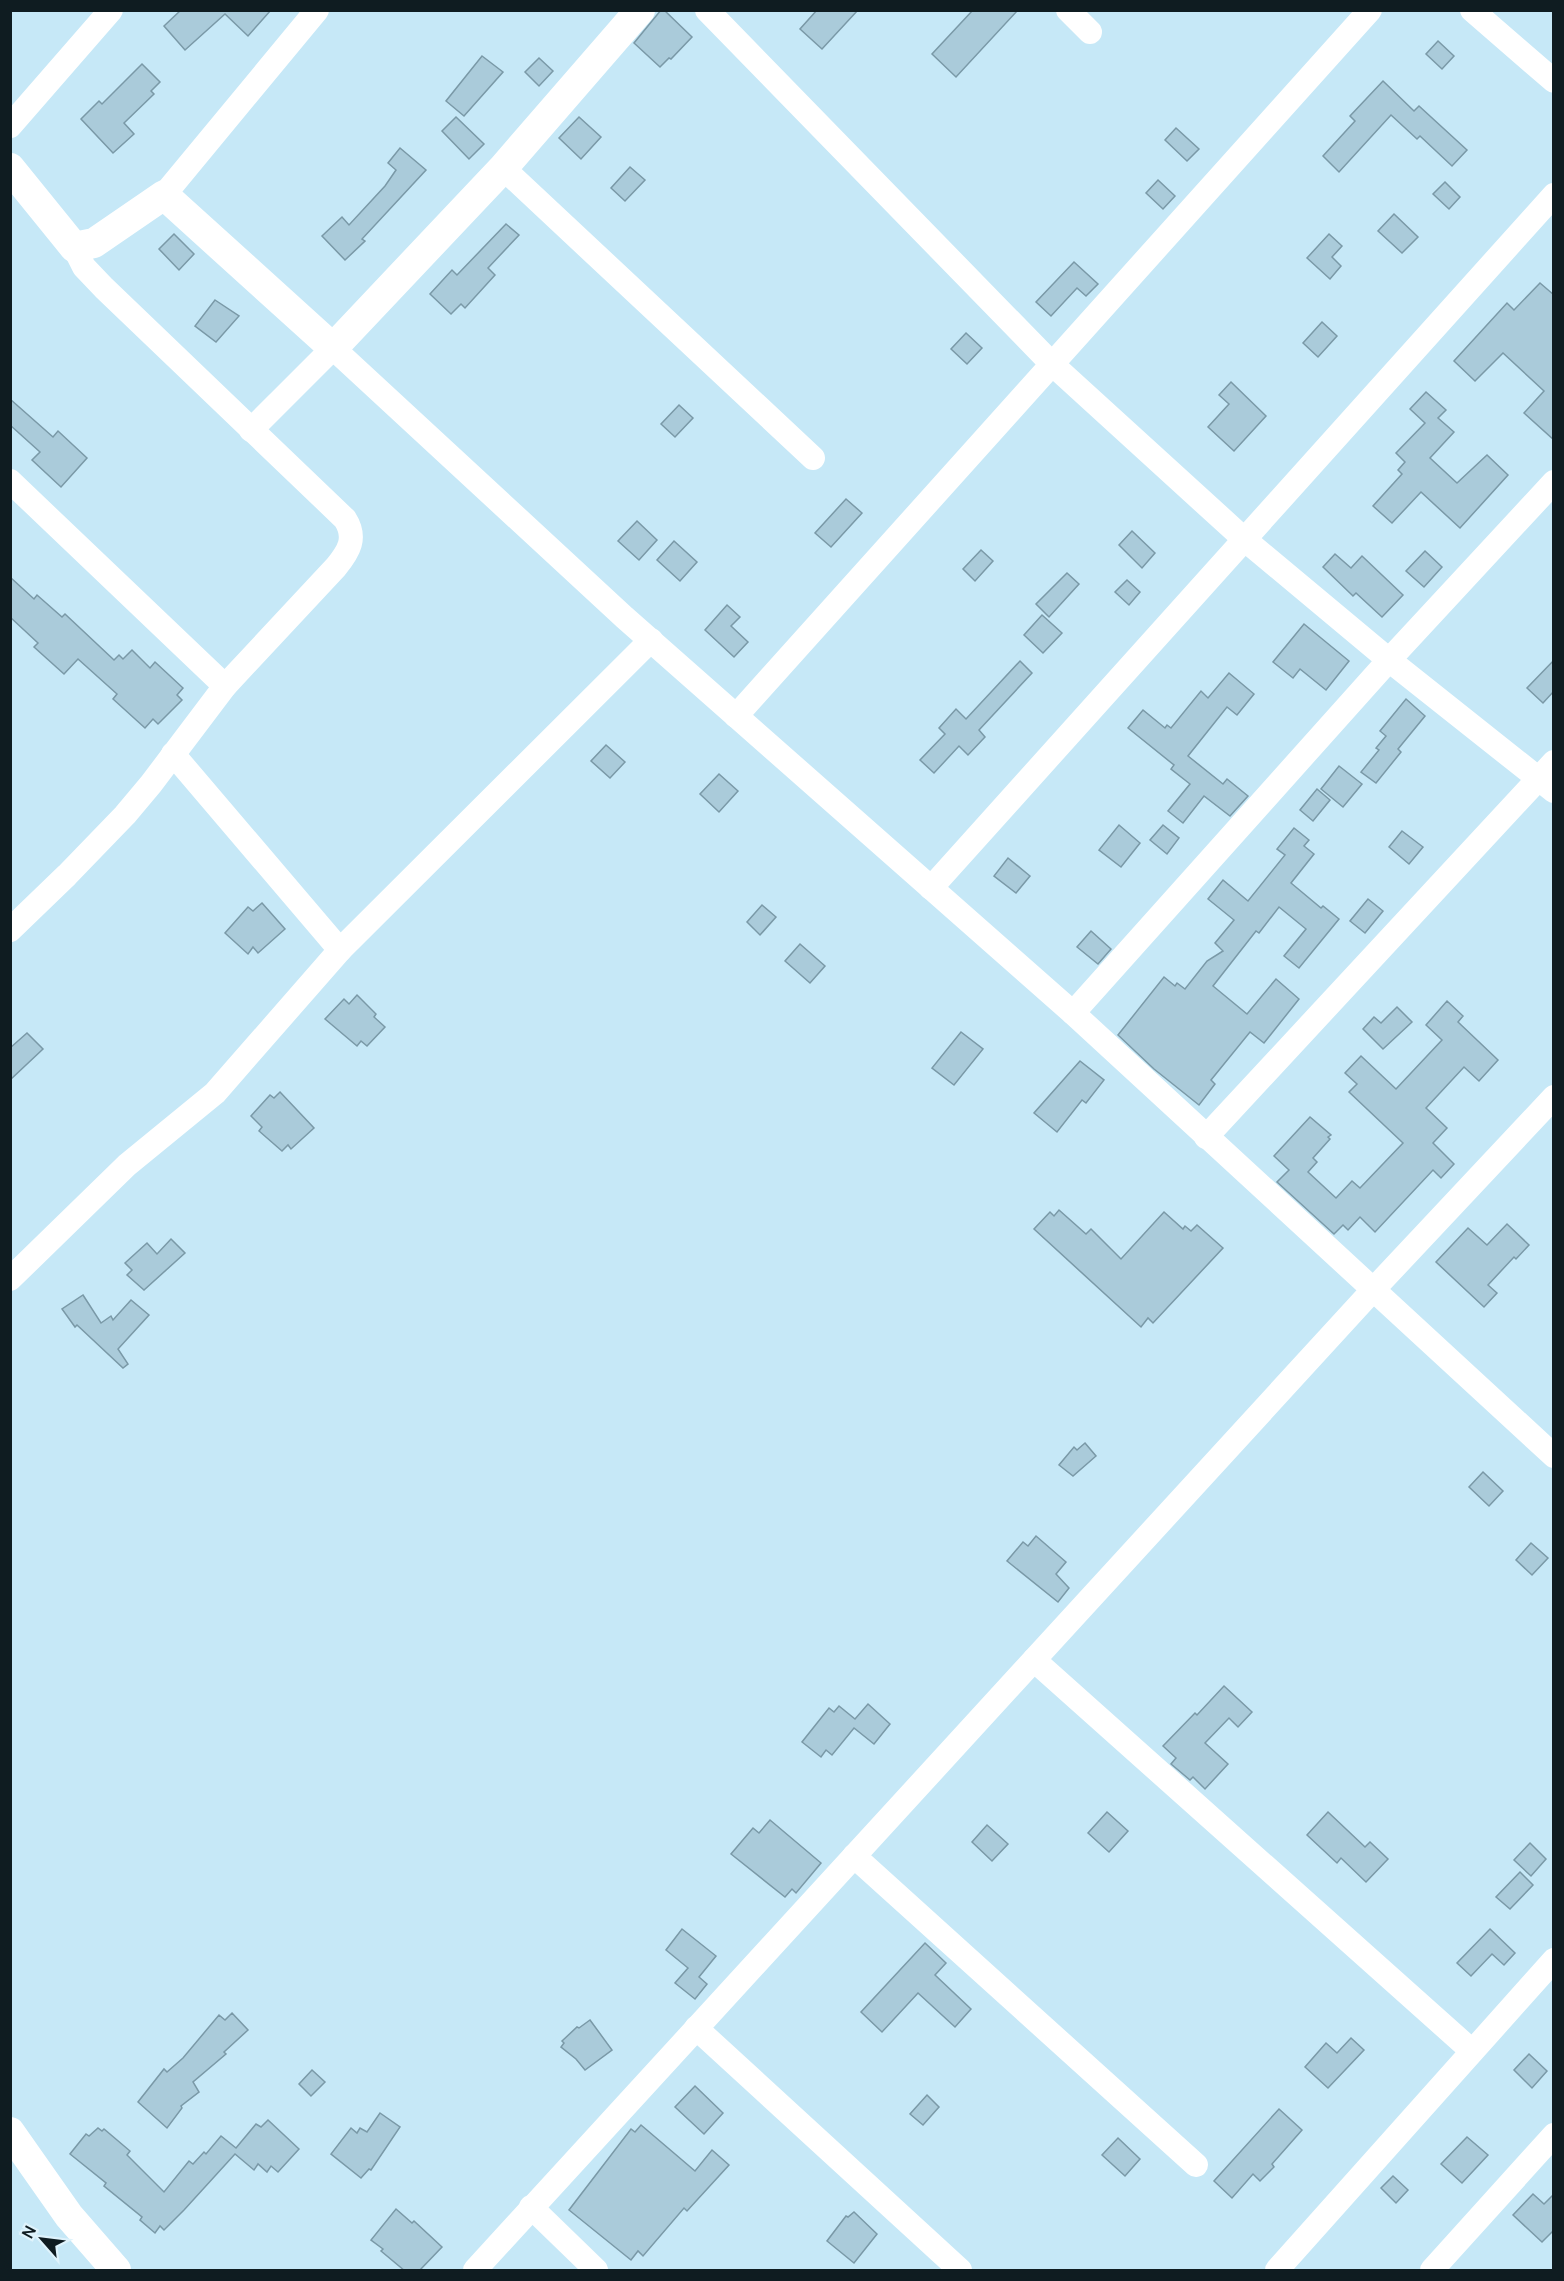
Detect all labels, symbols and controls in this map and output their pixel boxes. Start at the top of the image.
north arrow [12,2209,72,2269]
text: N [16,2222,41,2242]

